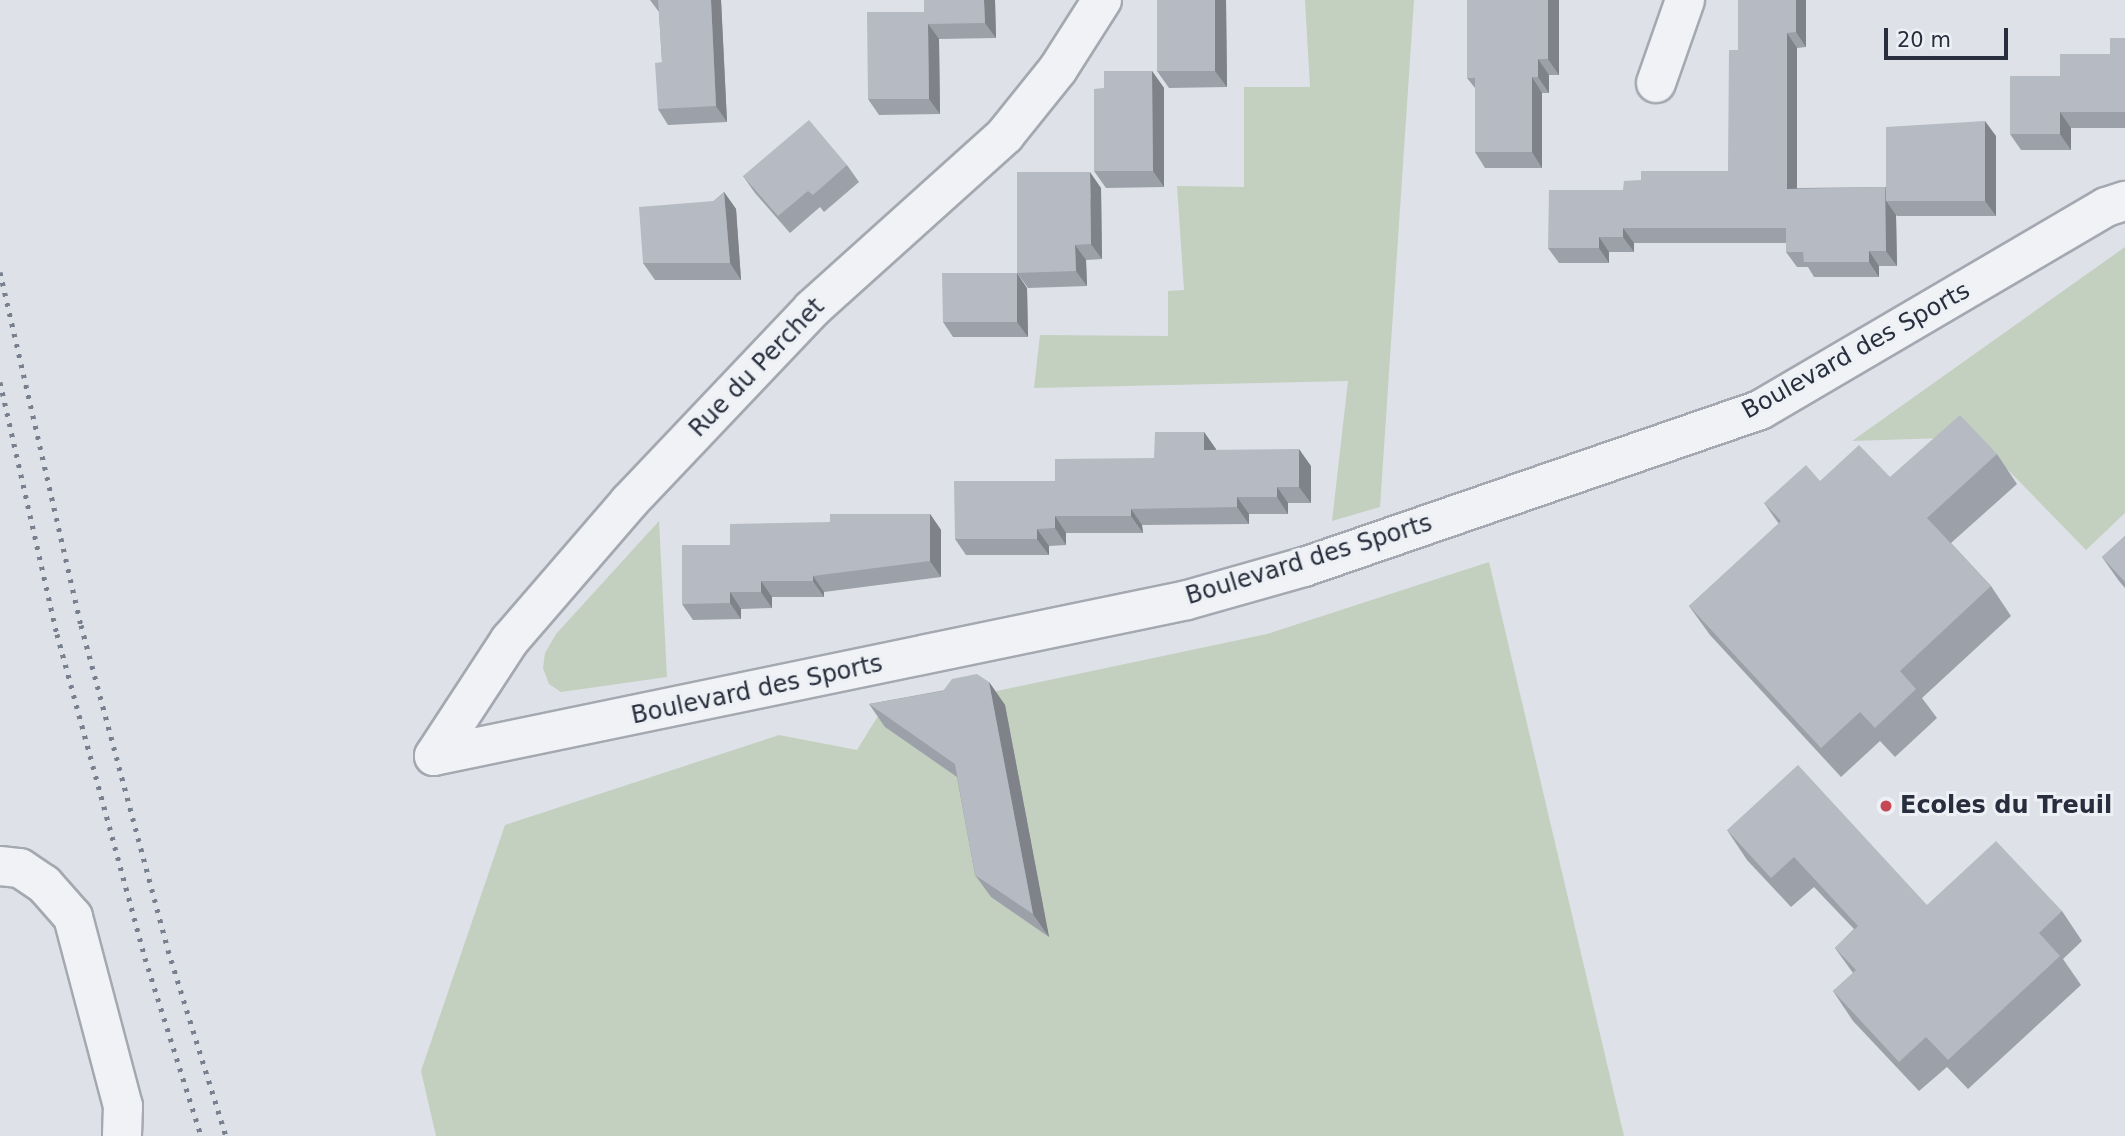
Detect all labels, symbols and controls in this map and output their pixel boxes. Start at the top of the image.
scale bar [1887,14,2011,58]
text: 20 m [1897,28,1951,52]
street label: Boulevard des Sports [1737,276,1975,426]
street label: Rue du Perchet [684,293,830,443]
street label: Boulevard des Sports [1182,509,1436,611]
street label: Boulevard des Sports [629,649,885,731]
place label: Ecoles du Treuil [1900,792,2112,820]
marker: Ecoles du Treuil [1878,798,1894,814]

